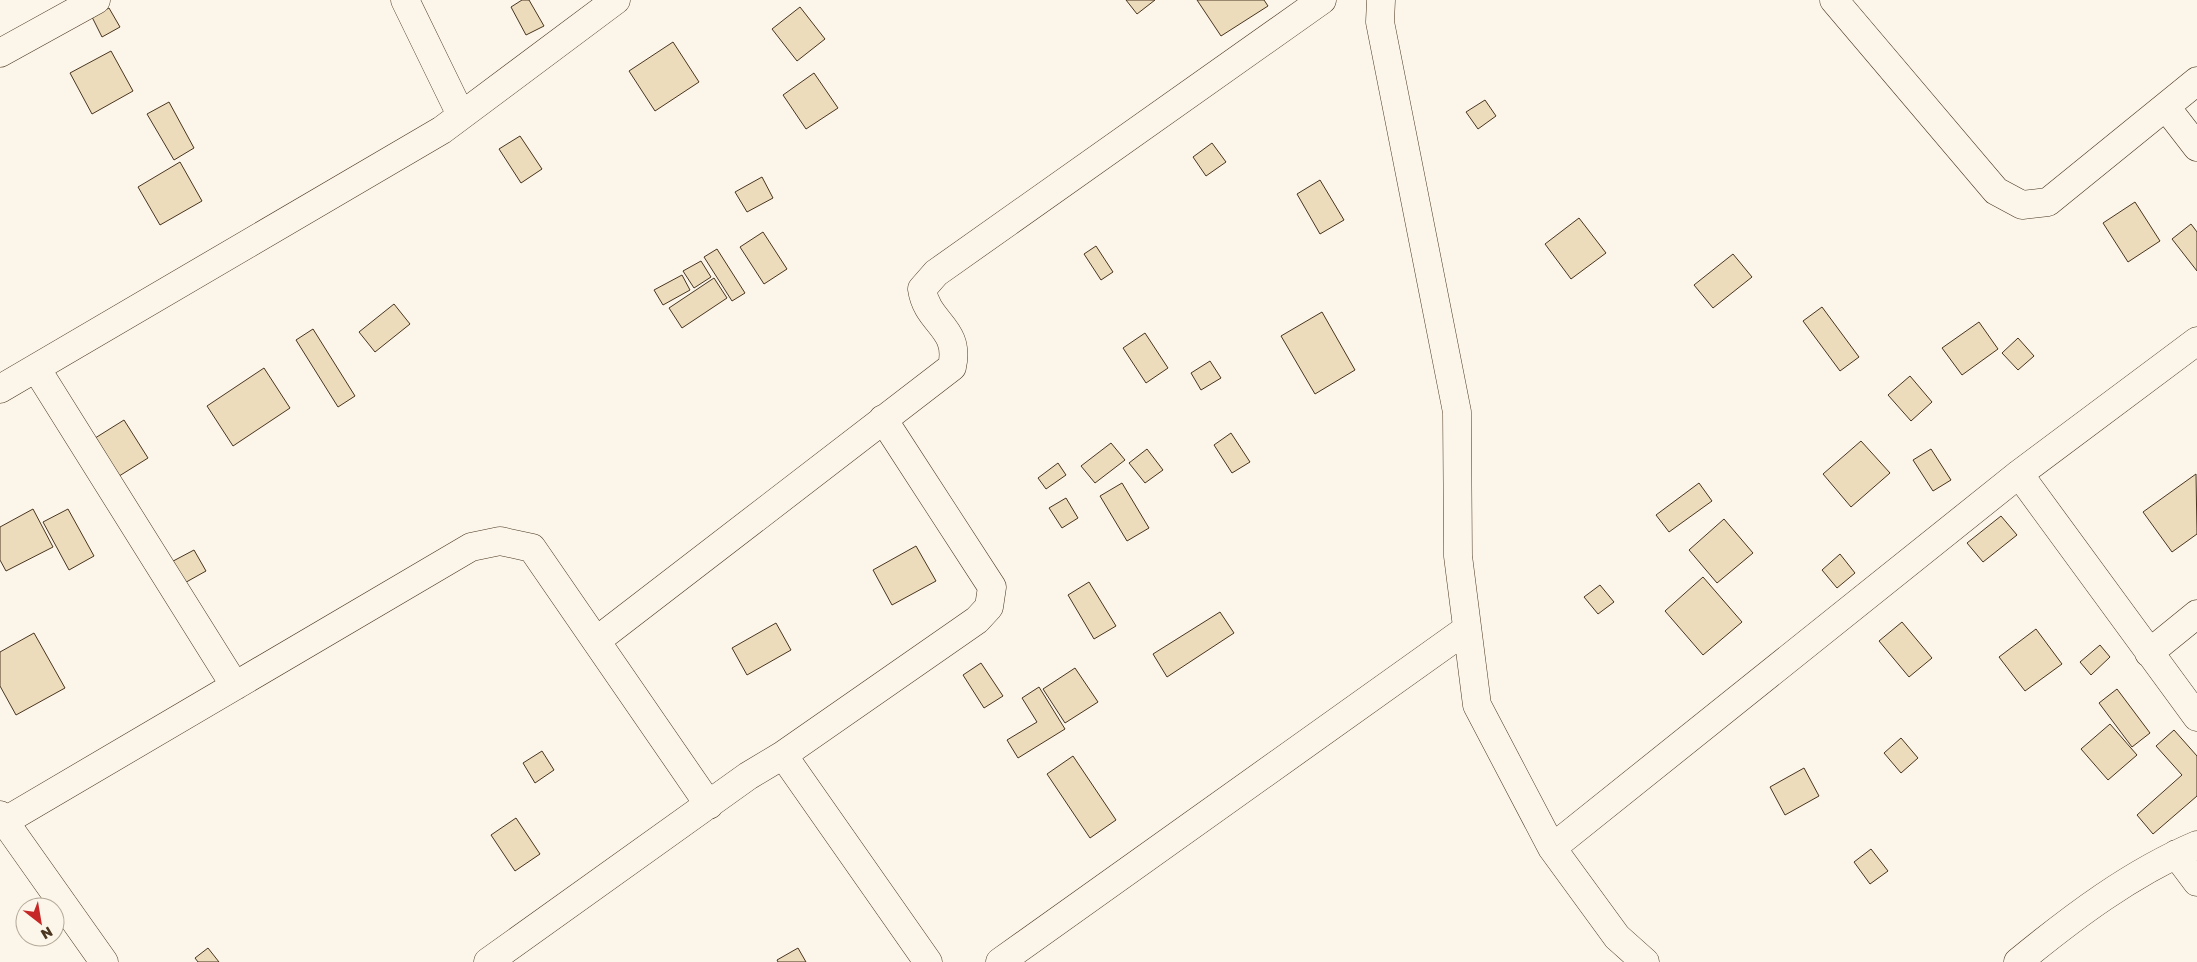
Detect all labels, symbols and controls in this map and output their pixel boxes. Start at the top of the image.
north arrow [15,897,65,947]
text: N [38,924,56,944]

